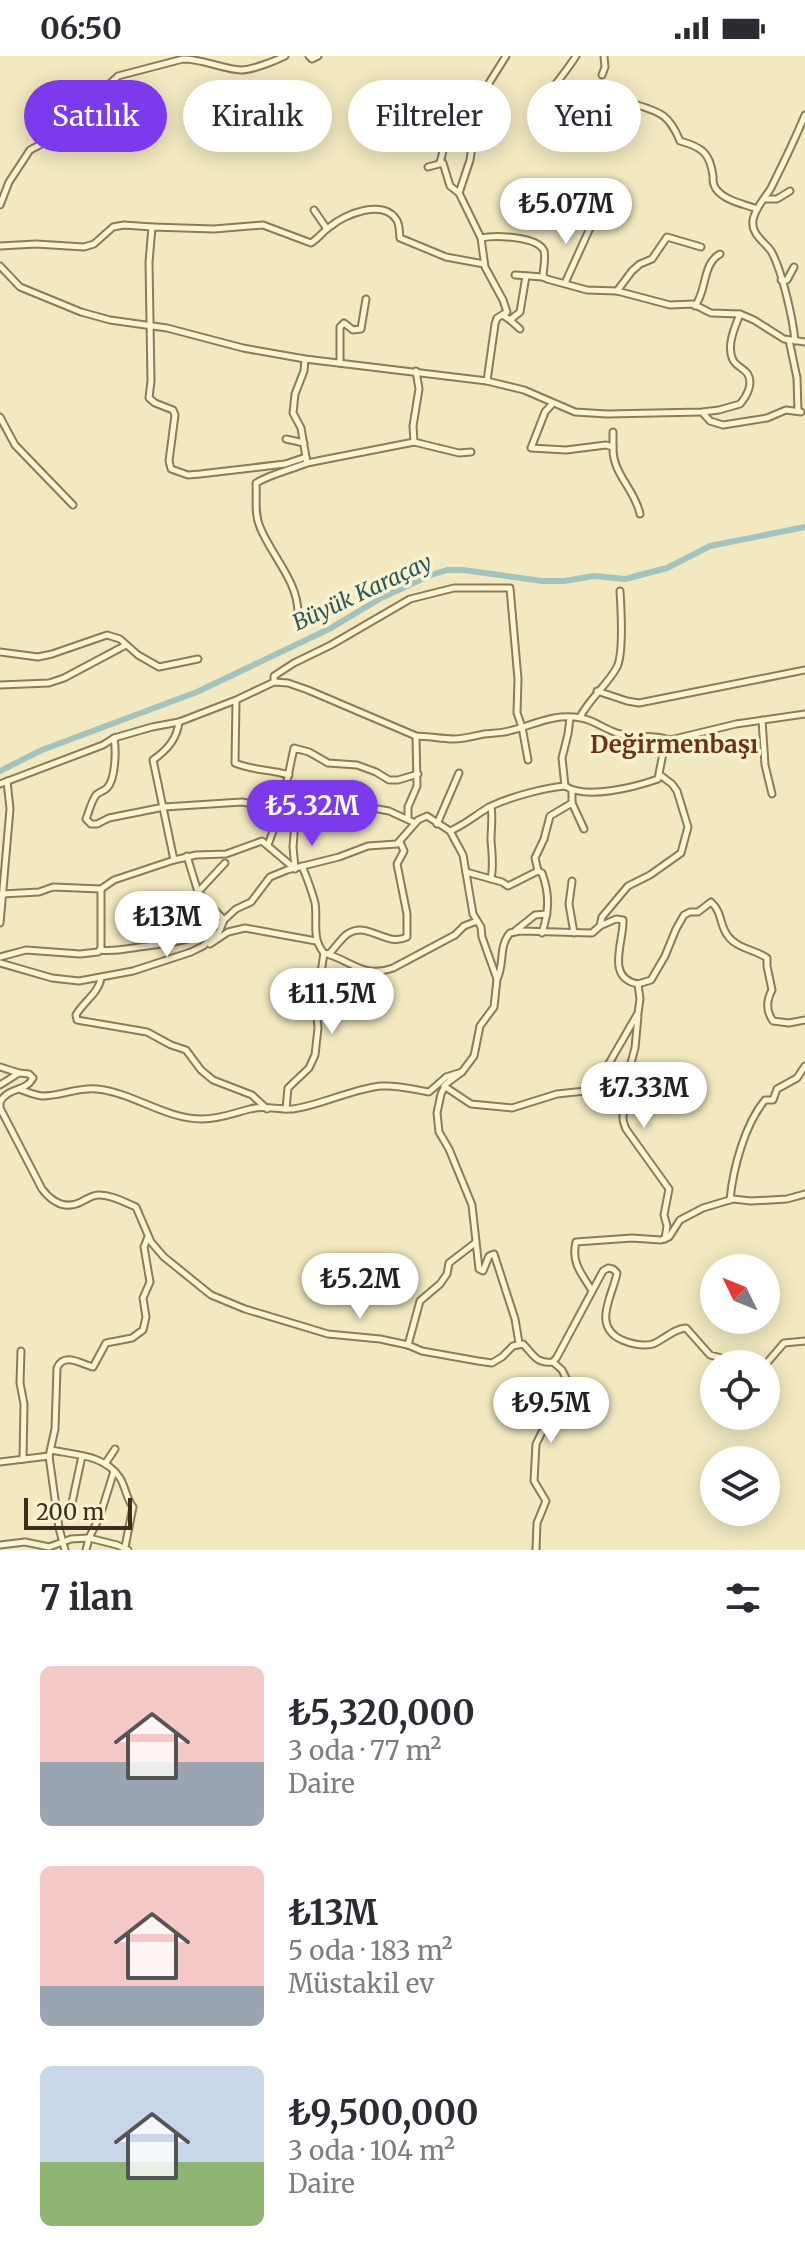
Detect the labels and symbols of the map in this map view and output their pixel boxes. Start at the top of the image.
pin: ₺5.07M [501,178,631,246]
water label: Büyük Karaçay [288,547,436,637]
district label: Değirmenbaşı [590,729,758,760]
pin: ₺5.32M [247,780,377,848]
pin: ₺13M [120,891,214,959]
pin: ₺11.5M [267,968,397,1036]
pin: ₺7.33M [579,1062,709,1130]
pin: ₺5.2M [304,1253,416,1321]
north arrow [700,1254,780,1334]
pin: ₺9.5M [495,1377,607,1445]
scale bar [24,1494,132,1530]

